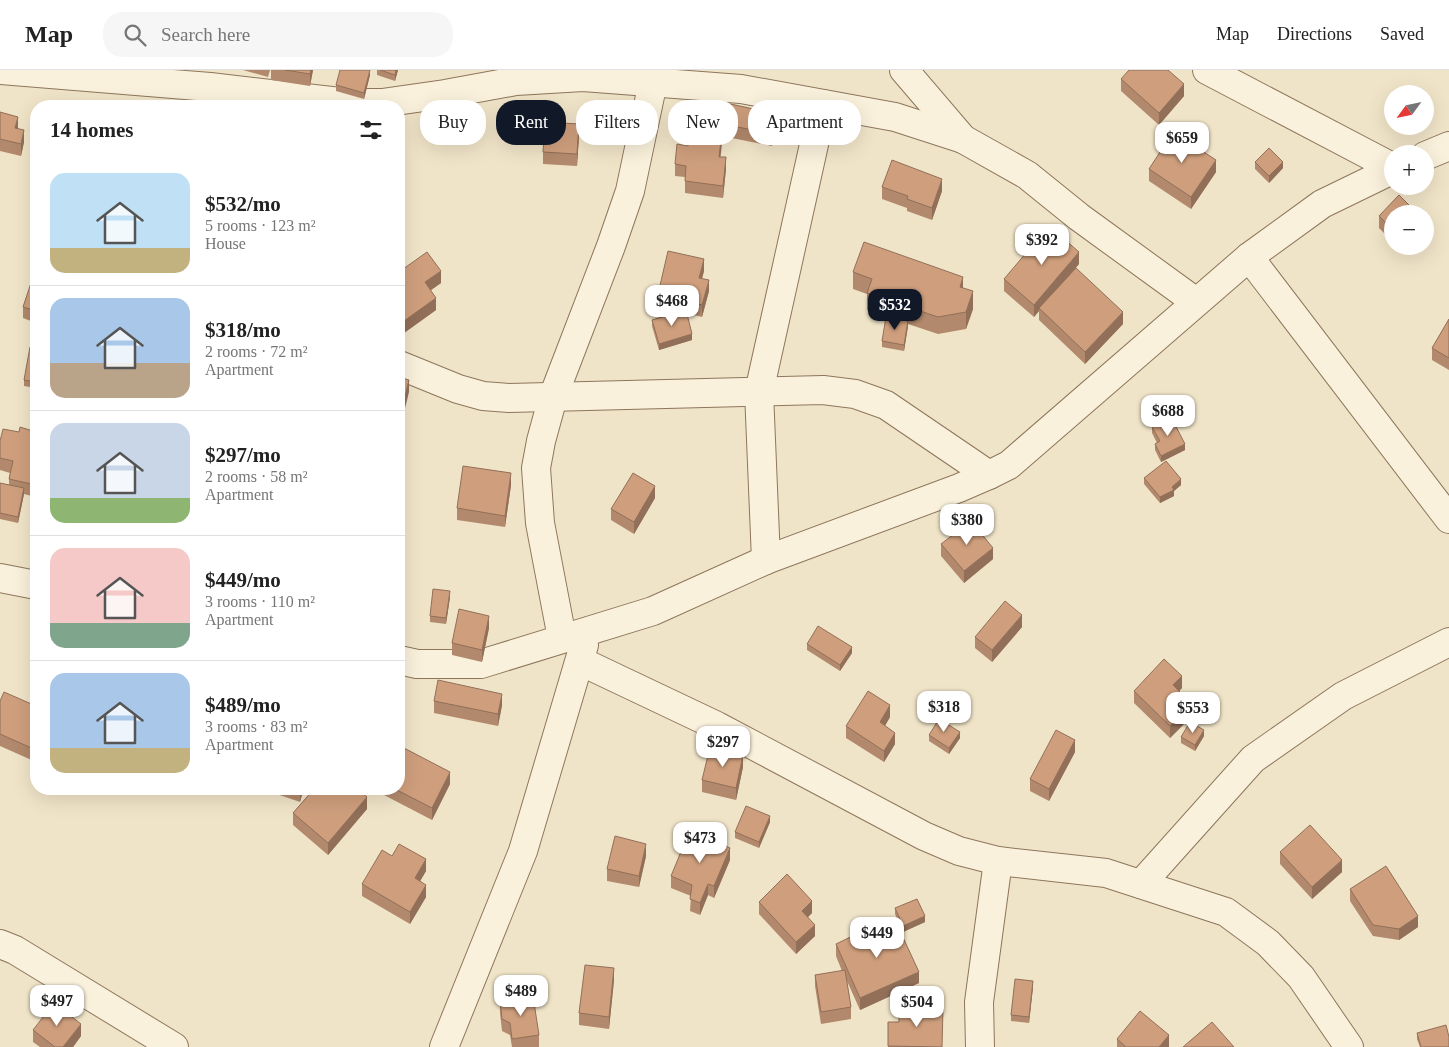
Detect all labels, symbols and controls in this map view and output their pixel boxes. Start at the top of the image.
search box [103,12,453,57]
text: Map [25,21,73,47]
icon: search [121,21,149,49]
text: Search here [161,24,250,45]
text: Map [1216,24,1249,44]
text: Directions [1277,24,1352,44]
text: Saved [1380,24,1424,44]
north arrow [1384,85,1434,135]
map controls [1384,85,1434,255]
chip: Buy [420,100,486,145]
chip: Rent [496,100,566,145]
chip: Filters [576,100,658,145]
chip: New [668,100,738,145]
chip: Apartment [748,100,861,145]
icon: filters [357,116,385,144]
text: 14 homes [50,118,133,142]
pin: $659 [1152,122,1212,164]
text: $659 [1166,129,1198,146]
button: + [1384,145,1434,195]
text: $532/mo [205,192,281,216]
icon: home [90,193,150,253]
button: − [1384,205,1434,255]
text: 5 rooms · 123 m² [205,217,316,234]
pin: $392 [1012,224,1072,266]
text: $392 [1026,231,1058,248]
text: House [205,235,246,252]
pin: $468 [642,284,702,327]
pin: $532 [865,288,925,331]
text: $468 [656,292,688,309]
text: $532 [879,296,911,313]
icon: home [90,318,150,378]
text: $318/mo [205,318,281,342]
text: 2 rooms · 72 m² [205,343,308,360]
text: Apartment [205,361,273,378]
pin: $688 [1138,394,1198,437]
text: $688 [1152,402,1184,419]
icon: home [90,443,150,503]
text: $297/mo [205,443,281,467]
text: 2 rooms · 58 m² [205,468,308,485]
text: Apartment [205,486,273,503]
pin: $380 [937,504,997,546]
text: $380 [951,511,983,528]
icon: home [90,568,150,628]
text: $449/mo [205,568,281,592]
text: 3 rooms · 110 m² [205,593,315,610]
text: Apartment [205,611,273,628]
pin: $318 [914,690,974,733]
pin: $553 [1163,692,1223,734]
icon: home [90,693,150,753]
text: $489/mo [205,693,281,717]
text: $318 [928,698,960,715]
text: $553 [1177,699,1209,716]
text: 3 rooms · 83 m² [205,718,308,735]
pin: $297 [693,726,753,768]
text: $297 [707,733,739,750]
text: Apartment [205,736,273,753]
pin: $473 [670,822,730,864]
text: $473 [684,829,716,846]
pin: $449 [847,916,907,959]
text: $449 [861,924,893,941]
pin: $489 [491,974,551,1017]
text: $489 [505,982,537,999]
pin: $497 [27,984,87,1027]
pin: $504 [887,986,947,1028]
text: $497 [41,992,73,1009]
text: $504 [901,993,933,1010]

